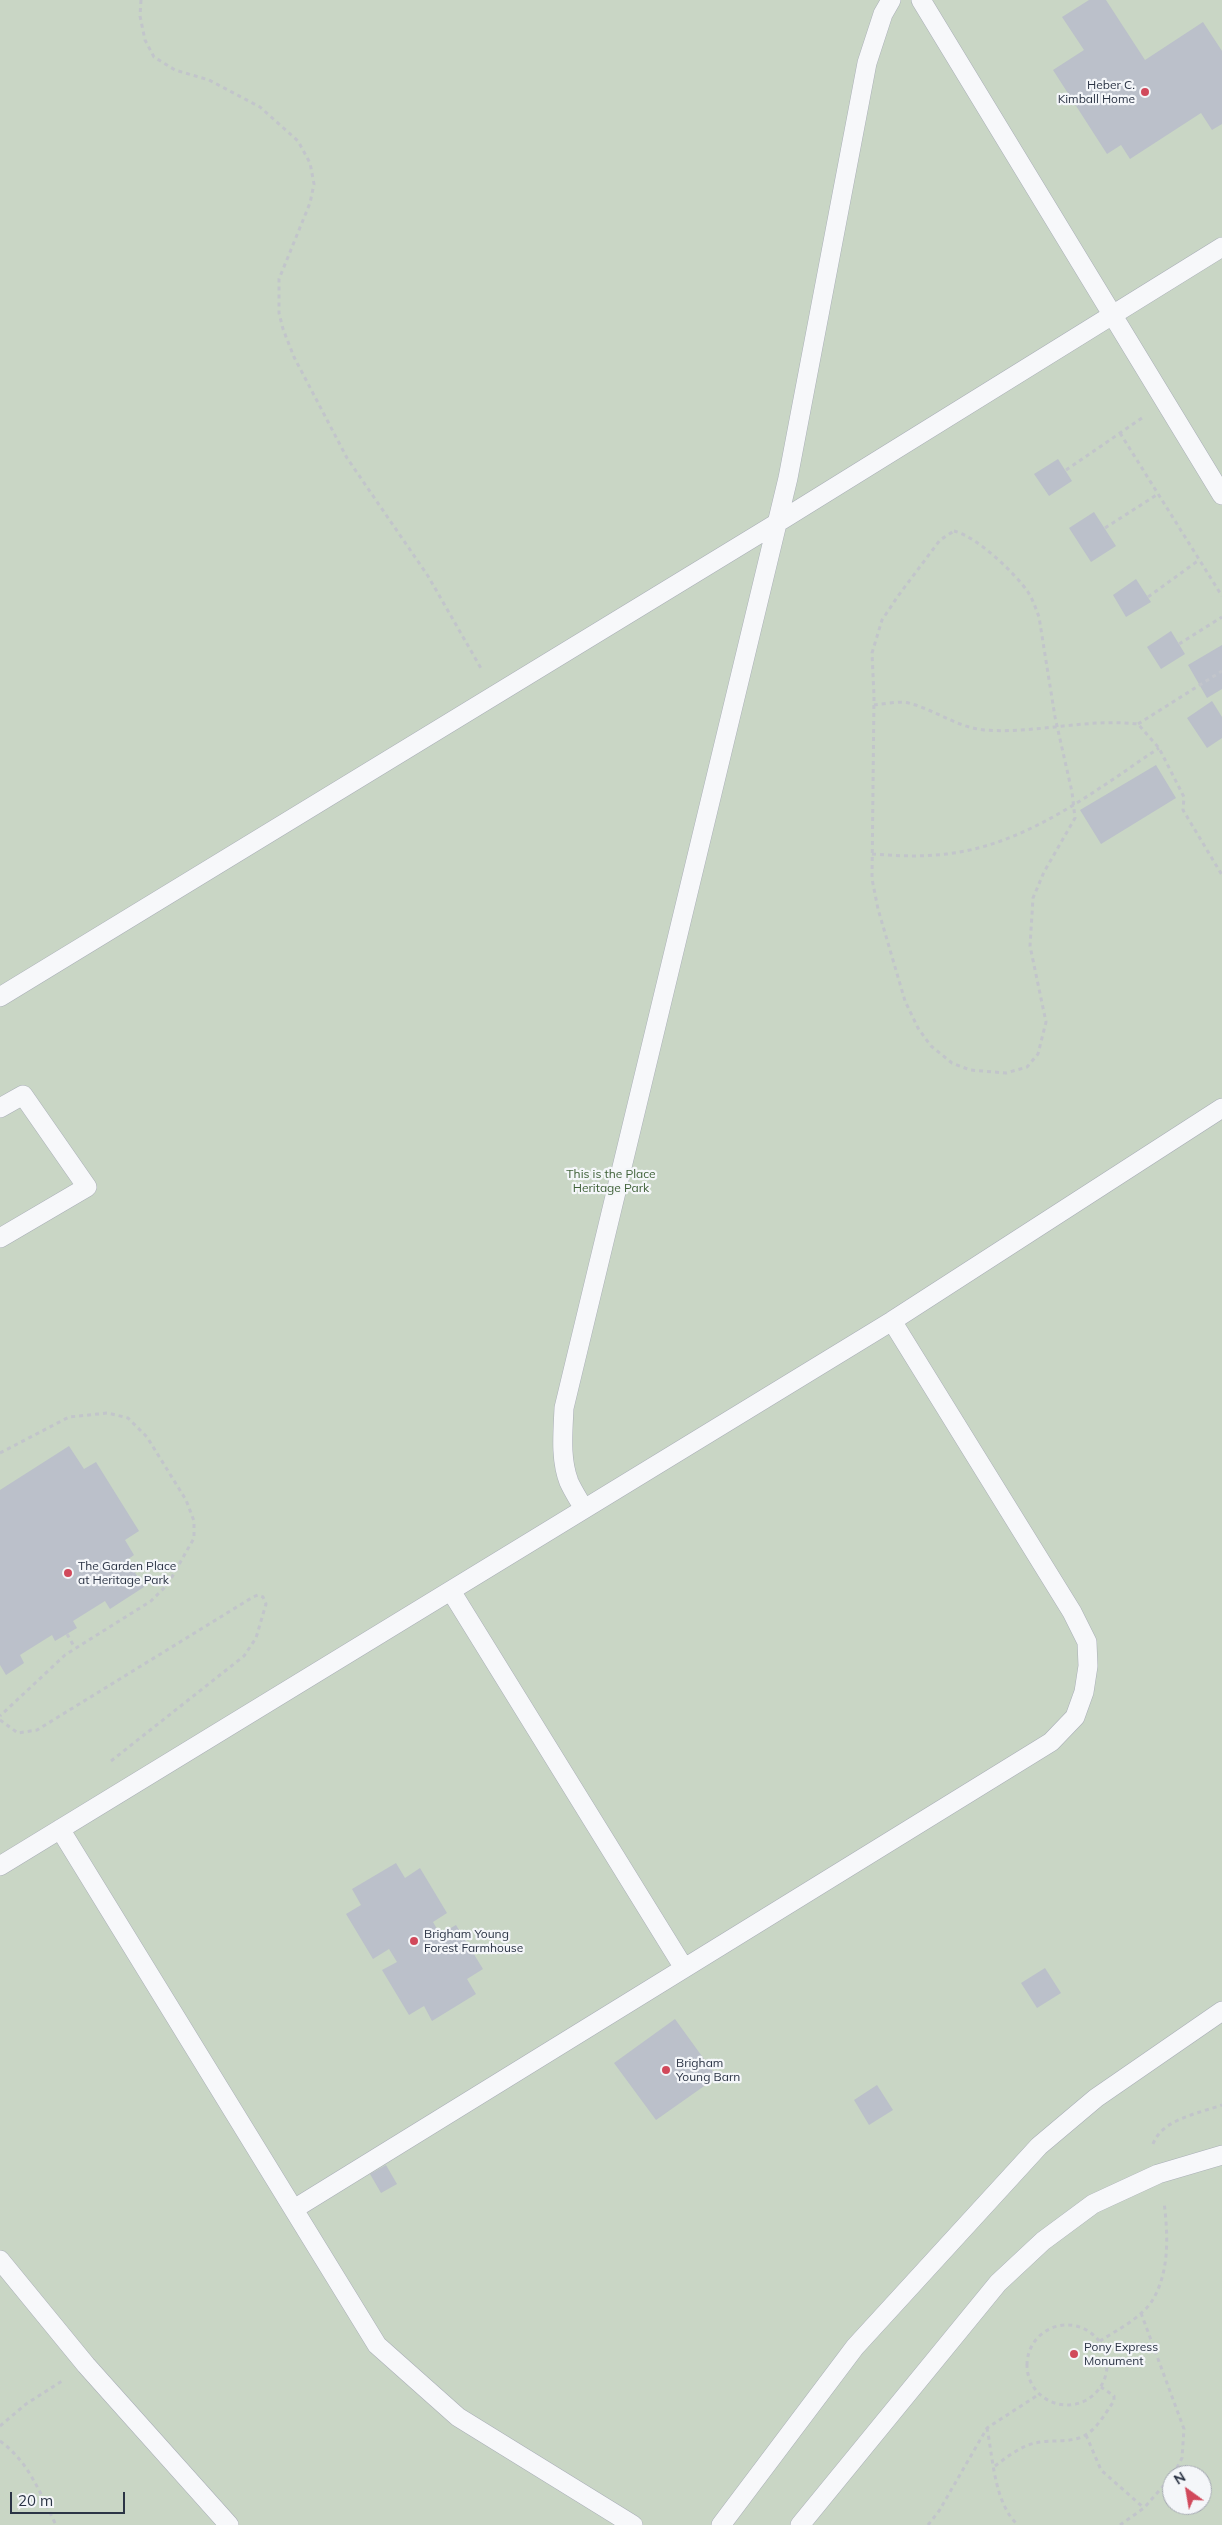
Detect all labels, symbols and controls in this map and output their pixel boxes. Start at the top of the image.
place label: Heber C. Kimball Home [1058,78,1135,106]
marker: Heber C. Kimball Home [1139,86,1151,98]
park label: This is the Place Heritage Park [566,1167,656,1195]
place label: The Garden Place at Heritage Park [78,1559,176,1587]
marker: The Garden Place at Heritage Park [62,1567,74,1579]
place label: Brigham Young Forest Farmhouse [424,1927,523,1955]
marker: Brigham Young Forest Farmhouse [408,1935,420,1947]
place label: Brigham Young Barn [676,2056,740,2084]
marker: Brigham Young Barn [660,2064,672,2076]
place label: Pony Express Monument [1084,2340,1158,2368]
marker: Pony Express Monument [1068,2348,1080,2360]
north arrow [1162,2465,1212,2515]
text: N [1170,2468,1189,2489]
scale bar [12,2482,128,2514]
text: 20 m [18,2491,53,2510]

